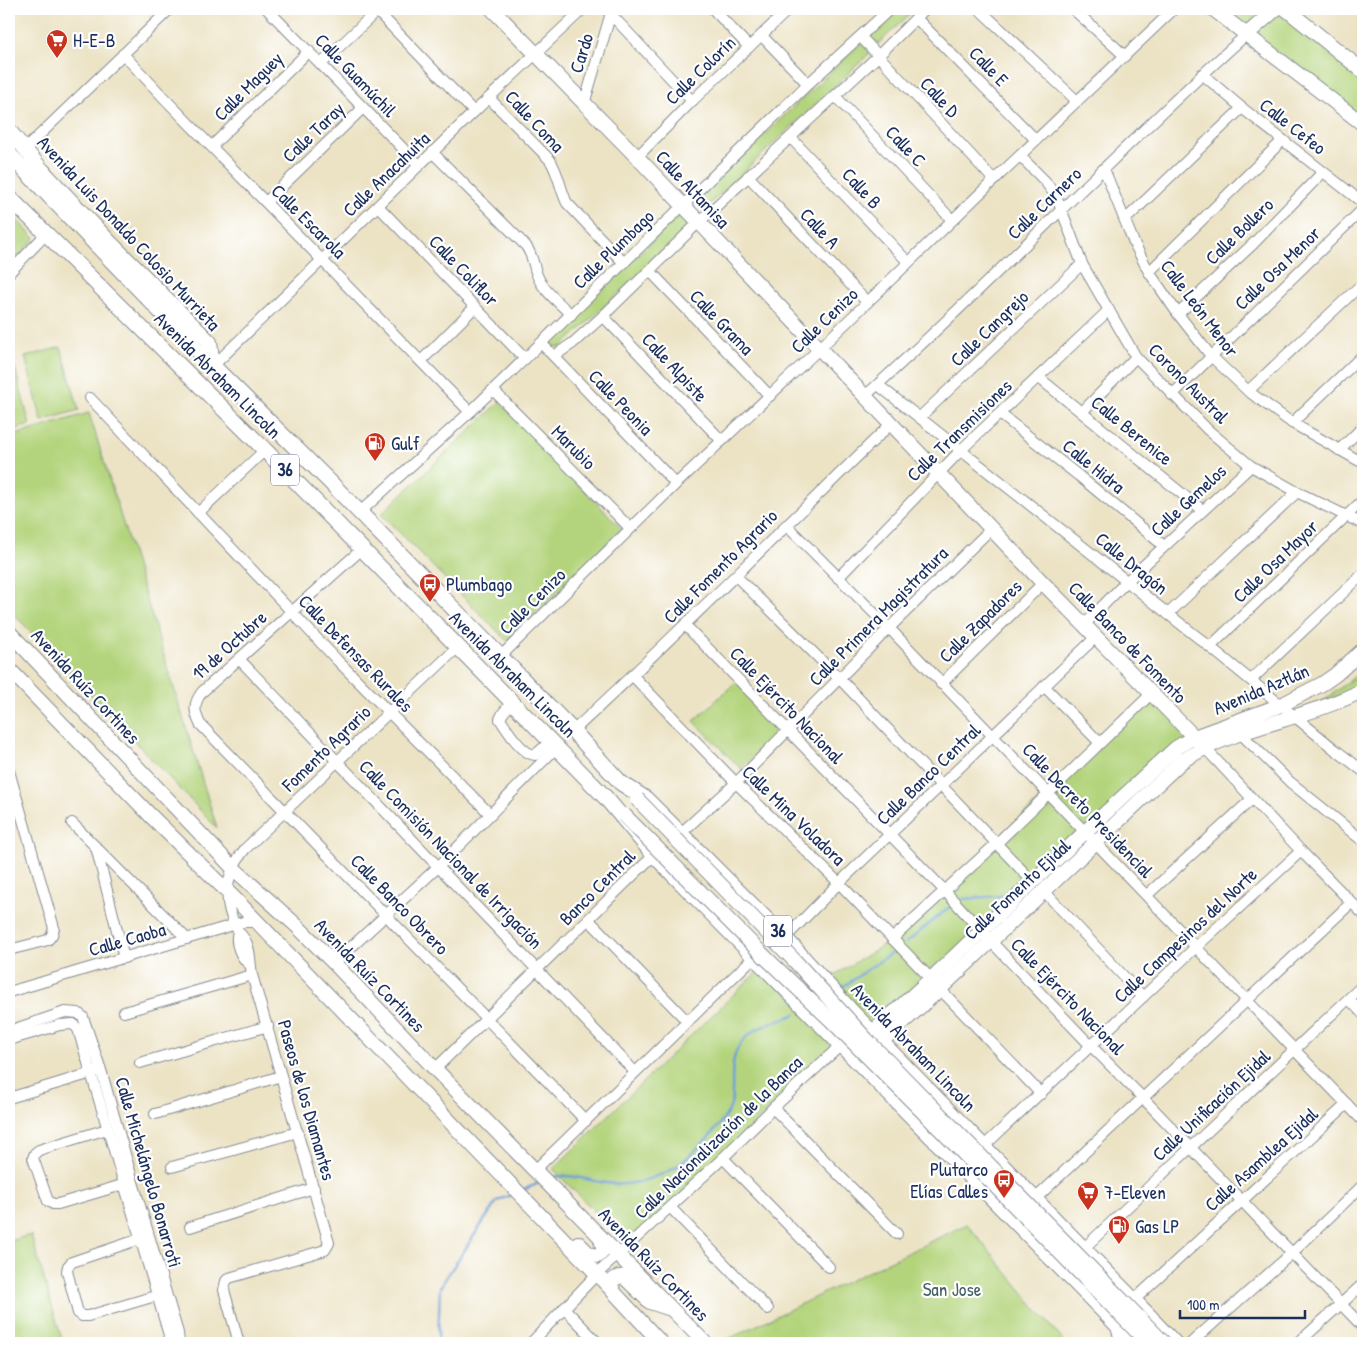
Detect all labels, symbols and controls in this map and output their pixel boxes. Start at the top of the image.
place label: H-E-B [73,27,115,53]
street label: Calle Guamúchil [309,27,403,123]
supermarket icon: H-E-B [45,28,69,59]
street label: Cardo [563,30,599,76]
street label: Calle Colorín [659,30,741,110]
street label: Calle E [964,40,1015,92]
street label: Calle Maguey [208,46,288,126]
street label: Calle D [914,71,966,123]
street label: Calle Coma [499,84,571,158]
street label: Calle Cefeo [1254,92,1332,160]
street label: Calle Taray [276,96,350,168]
street label: Calle C [880,119,932,173]
street label: Calle Anacahuita [337,125,436,222]
street label: Avenida Luis Donaldo Colosio Murrieta [31,130,227,337]
street label: Calle Altamisa [650,144,736,234]
street label: Calle Carnero [1001,161,1087,245]
street label: Calle B [836,162,888,214]
street label: Calle Escarola [266,178,353,265]
street label: Calle Bollero [1199,192,1279,270]
street label: Calle A [794,202,846,254]
street label: Calle Plumbago [567,203,660,295]
street label: Calle Osa Menor [1228,220,1326,316]
street label: Calle Coliflor [423,229,505,312]
street label: Calle León Menor [1155,254,1246,363]
street label: Calle Cenizo [785,281,864,359]
street label: Calle Grama [684,283,760,361]
street label: Calle Cangrejo [944,284,1034,372]
street label: Avenida Abraham Lincoln [149,306,287,444]
street label: Calle Alpiste [636,327,714,408]
street label: Corono Austral [1143,337,1236,430]
street label: Calle Peonia [583,363,659,441]
street label: Calle Transmisiones [901,373,1017,487]
street label: Calle Berenice [1086,389,1179,471]
street label: Marubio [546,419,602,475]
place label: Gulf [391,430,420,456]
fuel station icon: Gulf [363,431,387,462]
street label: Calle Hidra [1057,433,1131,500]
road number: 36 [271,454,299,486]
street label: Calle Gemelos [1144,458,1232,542]
street label: Calle Fomento Agrario [657,503,783,629]
street label: Calle Osa Mayor [1227,513,1324,608]
street label: Calle Dragón [1090,526,1174,600]
street label: Calle Primera Magistratura [803,540,954,691]
street label: Calle Cenizo [493,562,571,640]
place label: Plumbago [446,571,512,597]
bus stop icon: Plumbago [418,572,442,603]
street label: Calle Zapadores [933,574,1027,668]
street label: Calle Banco de Fomento [1063,575,1193,709]
street label: Calle Defensas Rurales [293,588,419,718]
street label: 19 de Octubre [186,604,272,686]
street label: Avenida Abraham Lincoln [444,605,582,743]
street label: Avenida Ruíz Cortines [26,623,146,749]
street label: Calle Ejército Nacional [724,641,850,770]
street label: Avenida Aztlán [1209,657,1313,721]
street label: Fomento Agrario [275,699,376,798]
street label: Calle Banco Central [870,717,987,831]
street label: Calle Decreto Presidencial [1017,737,1160,884]
street label: Calle Comisión Nacional de Irrigación [353,754,549,954]
street label: Calle Mina Voladora [737,759,852,871]
street label: Calle Fomento Ejidal [958,832,1077,945]
street label: Banco Central [553,842,642,931]
street label: Calle Banco Obrero [345,848,455,960]
street label: Calle Campesinos del Norte [1108,861,1263,1008]
street label: Avenida Ruíz Cortines [309,912,431,1038]
street label: Calle Caoba [86,915,169,962]
road number: 36 [764,916,792,946]
street label: Calle Ejército Nacional [1005,932,1131,1061]
street label: Avenida Abraham Lincoln [846,977,982,1117]
street label: Paseos de los Diamantes [272,1017,342,1183]
street label: Calle Unificación Ejidal [1146,1043,1276,1167]
street label: Calle Nacionalización de la Banca [628,1049,808,1224]
street label: Calle Michelángelo Bonarroti [109,1074,189,1270]
street label: Calle Asamblea Ejidal [1199,1100,1324,1217]
place label: Plutarco Elías Calles [910,1156,988,1204]
bus stop icon: Plutarco Elías Calles [992,1168,1016,1199]
place label: 7-Eleven [1104,1179,1166,1205]
supermarket icon: 7-Eleven [1076,1180,1100,1211]
street label: Avenida Ruíz Cortines [593,1201,715,1327]
place label: Gas LP [1135,1213,1179,1239]
fuel station icon: Gas LP [1107,1214,1131,1245]
park label: San Jose [923,1276,982,1302]
scale bar [1180,1287,1304,1319]
text: 100 m [1187,1294,1220,1315]

